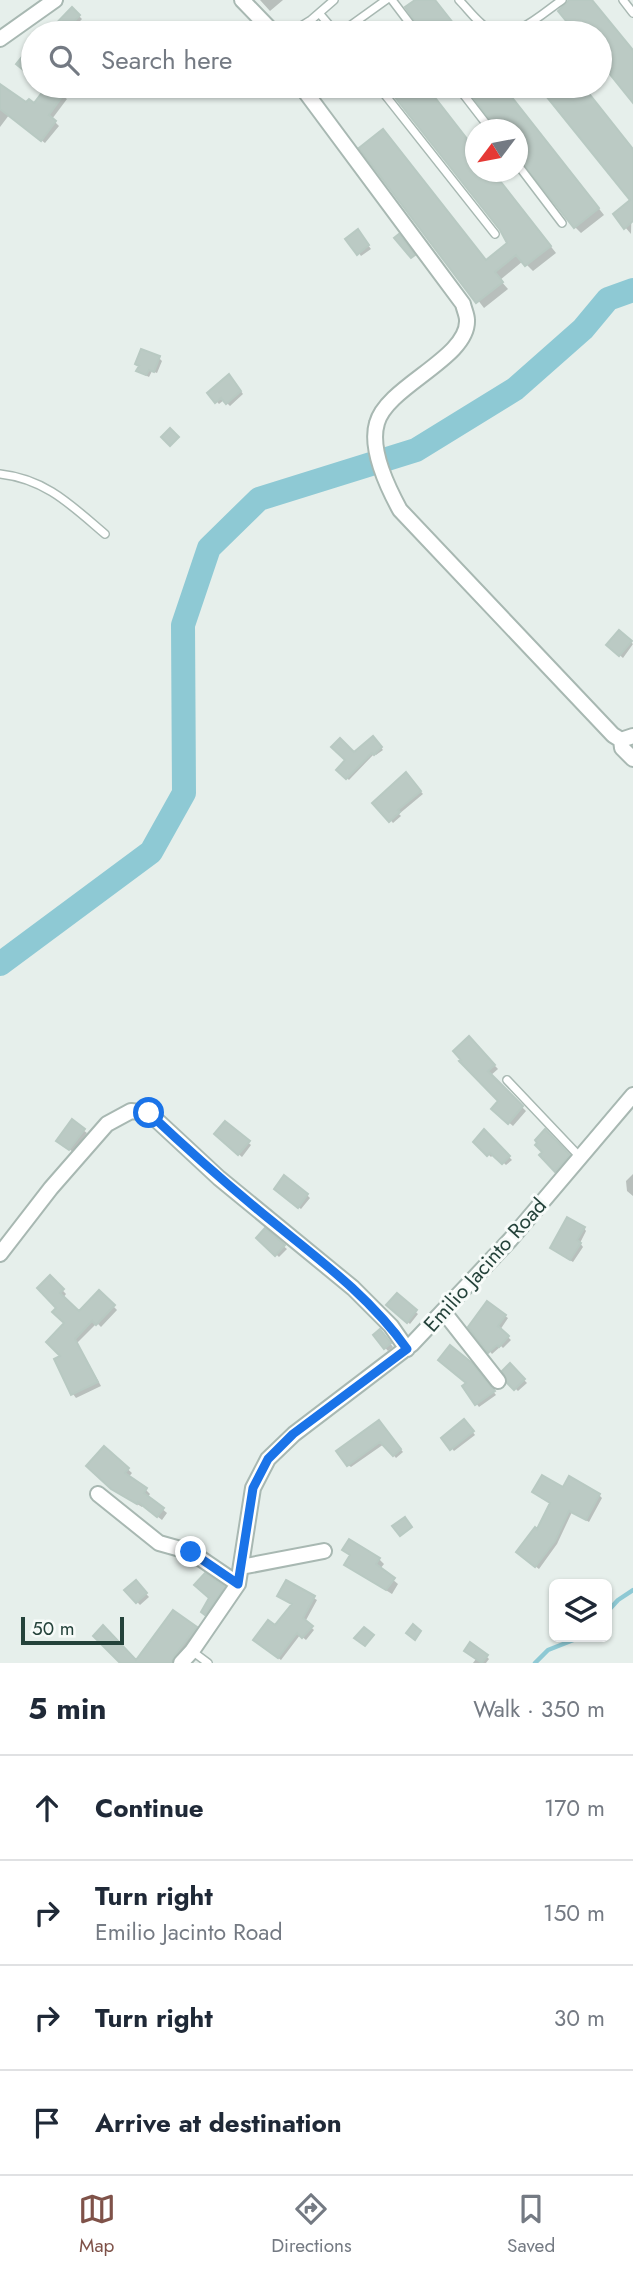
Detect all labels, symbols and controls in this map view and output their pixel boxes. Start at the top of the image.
search box [21,21,612,98]
icon: search [45,41,83,79]
text: Search here [101,41,233,79]
north arrow [465,119,528,182]
route start [133,1097,164,1128]
street label: Emilio Jacinto Road [417,1191,553,1339]
route end [175,1536,206,1567]
map controls [549,1579,612,1642]
button: layers [549,1579,612,1642]
scale bar [21,1614,124,1646]
text: 50 m [32,1615,75,1642]
text: 5 min [28,1687,106,1730]
text: Walk · 350 m [473,1692,605,1726]
icon: ahead [28,1789,66,1827]
text: Continue [95,1789,204,1827]
text: 170 m [544,1791,605,1825]
text: Turn right [95,1877,213,1915]
icon: right [28,1894,66,1932]
text: 150 m [543,1896,605,1930]
text: Emilio Jacinto Road [95,1915,283,1949]
icon: right [28,1999,66,2037]
text: Turn right [95,1999,213,2037]
text: 30 m [554,2001,605,2035]
icon: arrive [28,2104,66,2142]
text: Arrive at destination [95,2104,342,2142]
tab: Map [78,2190,116,2259]
tab: Directions [271,2190,352,2259]
tab: Saved [507,2190,555,2259]

